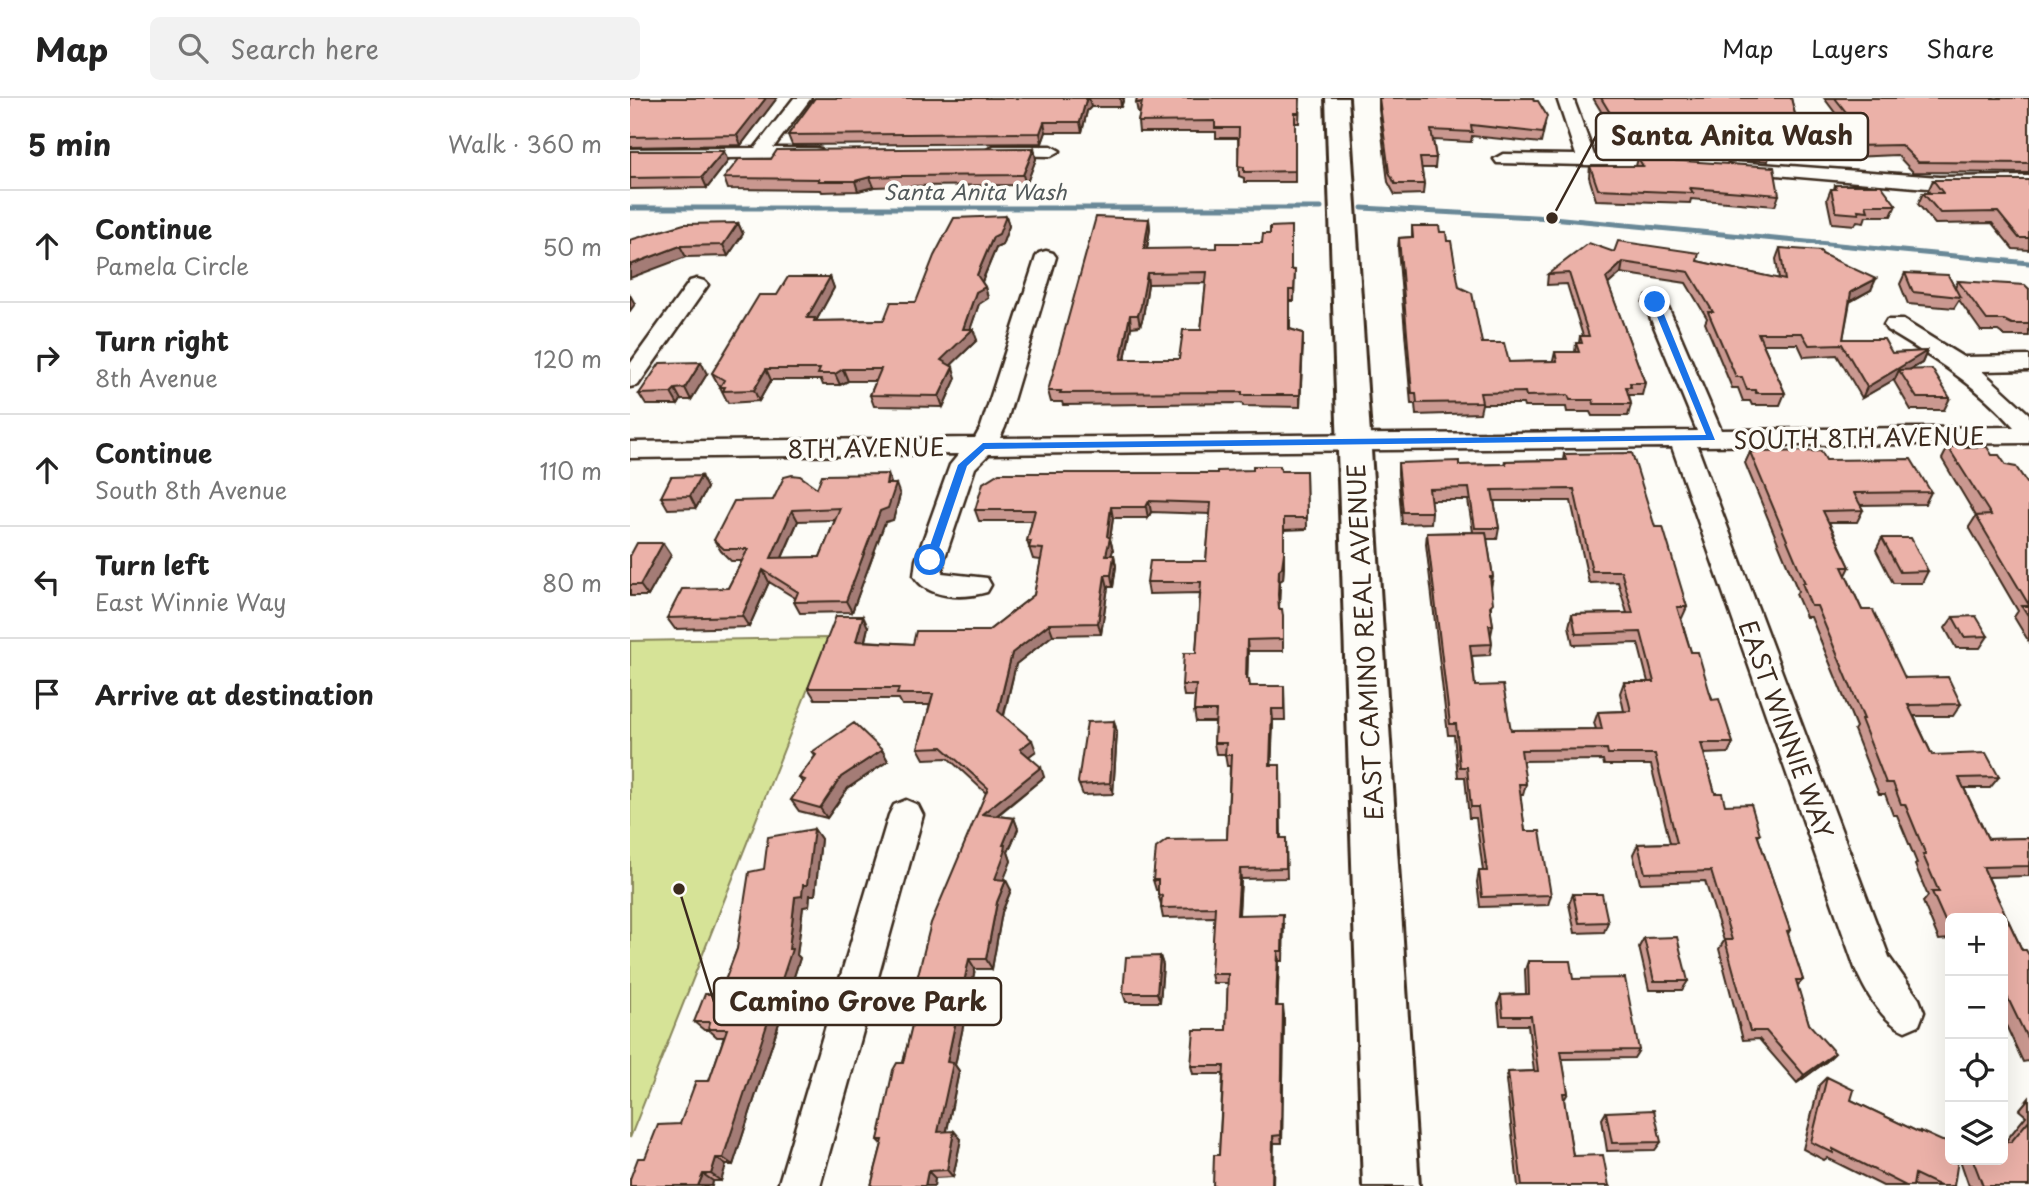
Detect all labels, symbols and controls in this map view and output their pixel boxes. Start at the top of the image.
search box [150,17,640,80]
text: Map [35,23,108,73]
icon: search [174,29,212,67]
text: Search here [230,29,379,68]
text: Map [1722,30,1773,66]
text: Layers [1811,30,1888,66]
text: Share [1926,30,1994,66]
callout: Santa Anita Wash [1596,113,1868,160]
text: Santa Anita Wash [1611,115,1853,154]
text: 5 min [28,121,111,166]
text: Walk · 360 m [448,126,602,161]
water label: Santa Anita Wash [884,175,1067,207]
text: Continue [95,209,212,248]
icon: ahead [28,227,66,265]
text: 50 m [542,229,602,264]
text: Pamela Circle [95,248,249,283]
route end [1639,286,1670,317]
text: Turn right [95,321,229,360]
icon: right [28,339,66,377]
text: 120 m [534,341,602,376]
text: 8th Avenue [95,360,218,395]
street label: SOUTH 8TH AVENUE [1733,417,1985,457]
street label: 8TH AVENUE [787,428,945,466]
text: Continue [95,433,212,472]
icon: ahead [28,451,66,489]
text: 110 m [540,453,602,488]
street label: EAST CAMINO REAL AVENUE [1337,463,1391,821]
text: South 8th Avenue [95,472,287,507]
route start [914,544,945,575]
text: Turn left [95,545,210,584]
icon: left [28,563,66,601]
text: 80 m [542,565,602,600]
text: East Winnie Way [95,584,286,619]
street label: EAST WINNIE WAY [1731,615,1843,843]
icon: arrive [28,675,66,713]
text: Arrive at destination [95,675,374,714]
map controls [1945,913,2008,1165]
button: + [1945,913,2008,976]
button: − [1945,976,2008,1039]
callout: Camino Grove Park [714,978,1001,1025]
text: Camino Grove Park [729,981,987,1020]
button: locate [1945,1039,2008,1102]
button: layers [1945,1102,2008,1165]

